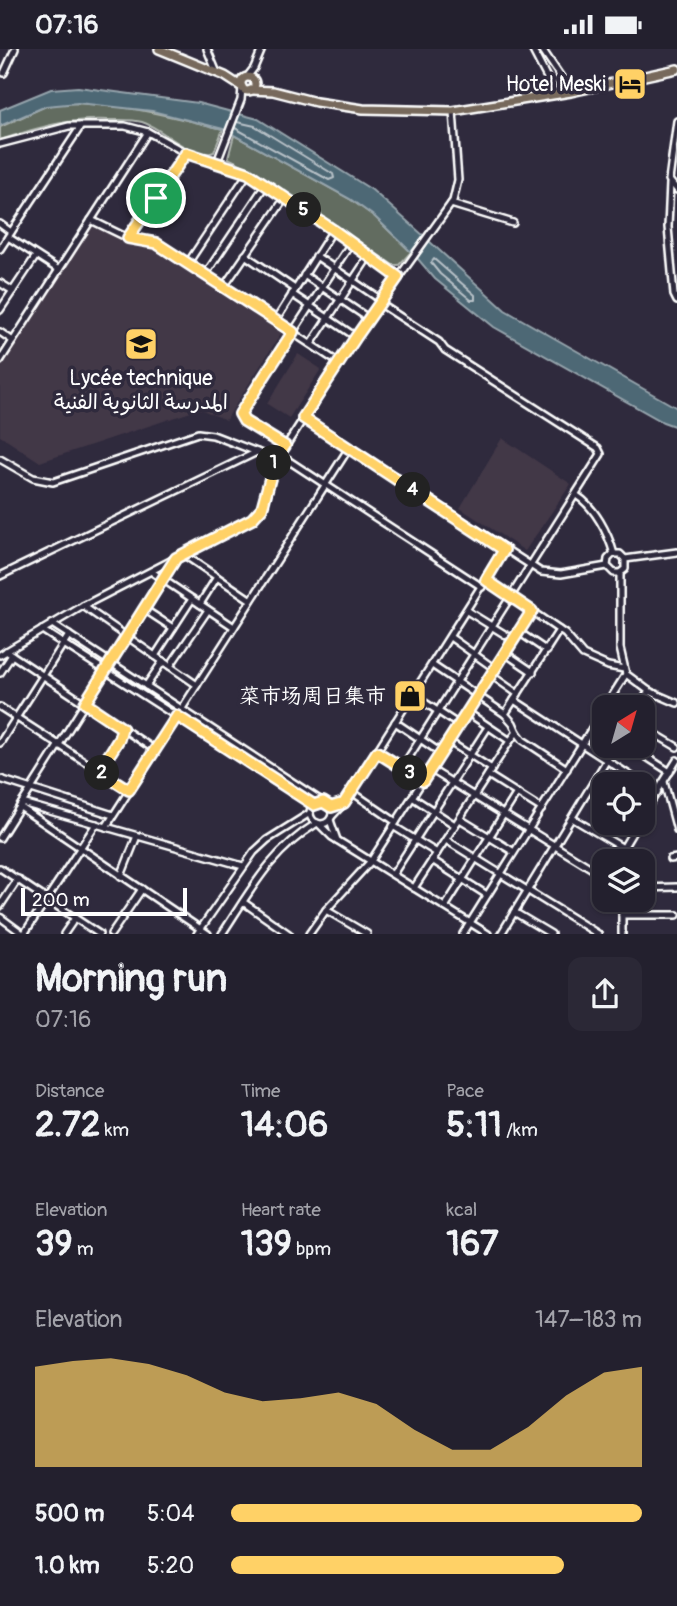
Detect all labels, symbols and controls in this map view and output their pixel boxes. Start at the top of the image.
text: 07:16 [35,9,99,41]
hotel icon: Hotel Meski [611,65,649,103]
place label: Hotel Meski [506,71,606,98]
pin [126,168,186,228]
icon: arrive [137,179,175,217]
pin: 5 [286,193,322,227]
text: 5 [298,197,309,221]
school or university icon: Lycée technique المدرسة الثانوية الفنية [122,325,160,363]
place label: Lycée technique المدرسة الثانوية الفنية [54,365,228,416]
pin: 1 [256,445,292,481]
text: 1 [270,450,277,474]
pin: 4 [396,473,430,507]
text: 4 [407,477,418,501]
shop icon: 菜市场周日集市 [391,677,429,715]
place label: 菜市场周日集市 [239,683,386,710]
north arrow [592,695,654,758]
map controls [592,695,655,912]
pin: 2 [84,755,119,791]
pin: 3 [392,755,428,791]
text: 2 [96,760,107,784]
text: 3 [404,760,415,784]
button: locate [592,772,655,835]
button: layers [592,849,655,912]
scale bar [21,885,187,917]
text: 200 m [32,888,90,912]
text: Morning run [35,955,227,1003]
button: share [568,957,642,1031]
text: 07:16 [35,1005,91,1034]
text: Distance [35,1079,104,1103]
text: Time [241,1079,280,1103]
text: Pace [446,1079,484,1103]
text: 2.72 [35,1103,100,1147]
text: 14:06 [241,1103,328,1147]
text: 5:11 [446,1103,502,1147]
text: km [100,1118,129,1142]
text: /km [502,1118,538,1142]
text: Elevation [35,1198,107,1222]
text: Heart rate [241,1198,321,1222]
text: kcal [446,1198,477,1222]
text: 39 [35,1222,73,1266]
text: 139 [241,1222,292,1266]
text: 167 [446,1222,499,1266]
text: m [73,1237,94,1261]
text: bpm [292,1237,331,1261]
text: Elevation [35,1305,123,1334]
text: 147–183 m [535,1305,642,1334]
text: 500 m [35,1499,104,1528]
text: 5:04 [147,1499,195,1528]
text: 1.0 km [35,1551,100,1580]
text: 5:20 [147,1551,194,1580]

